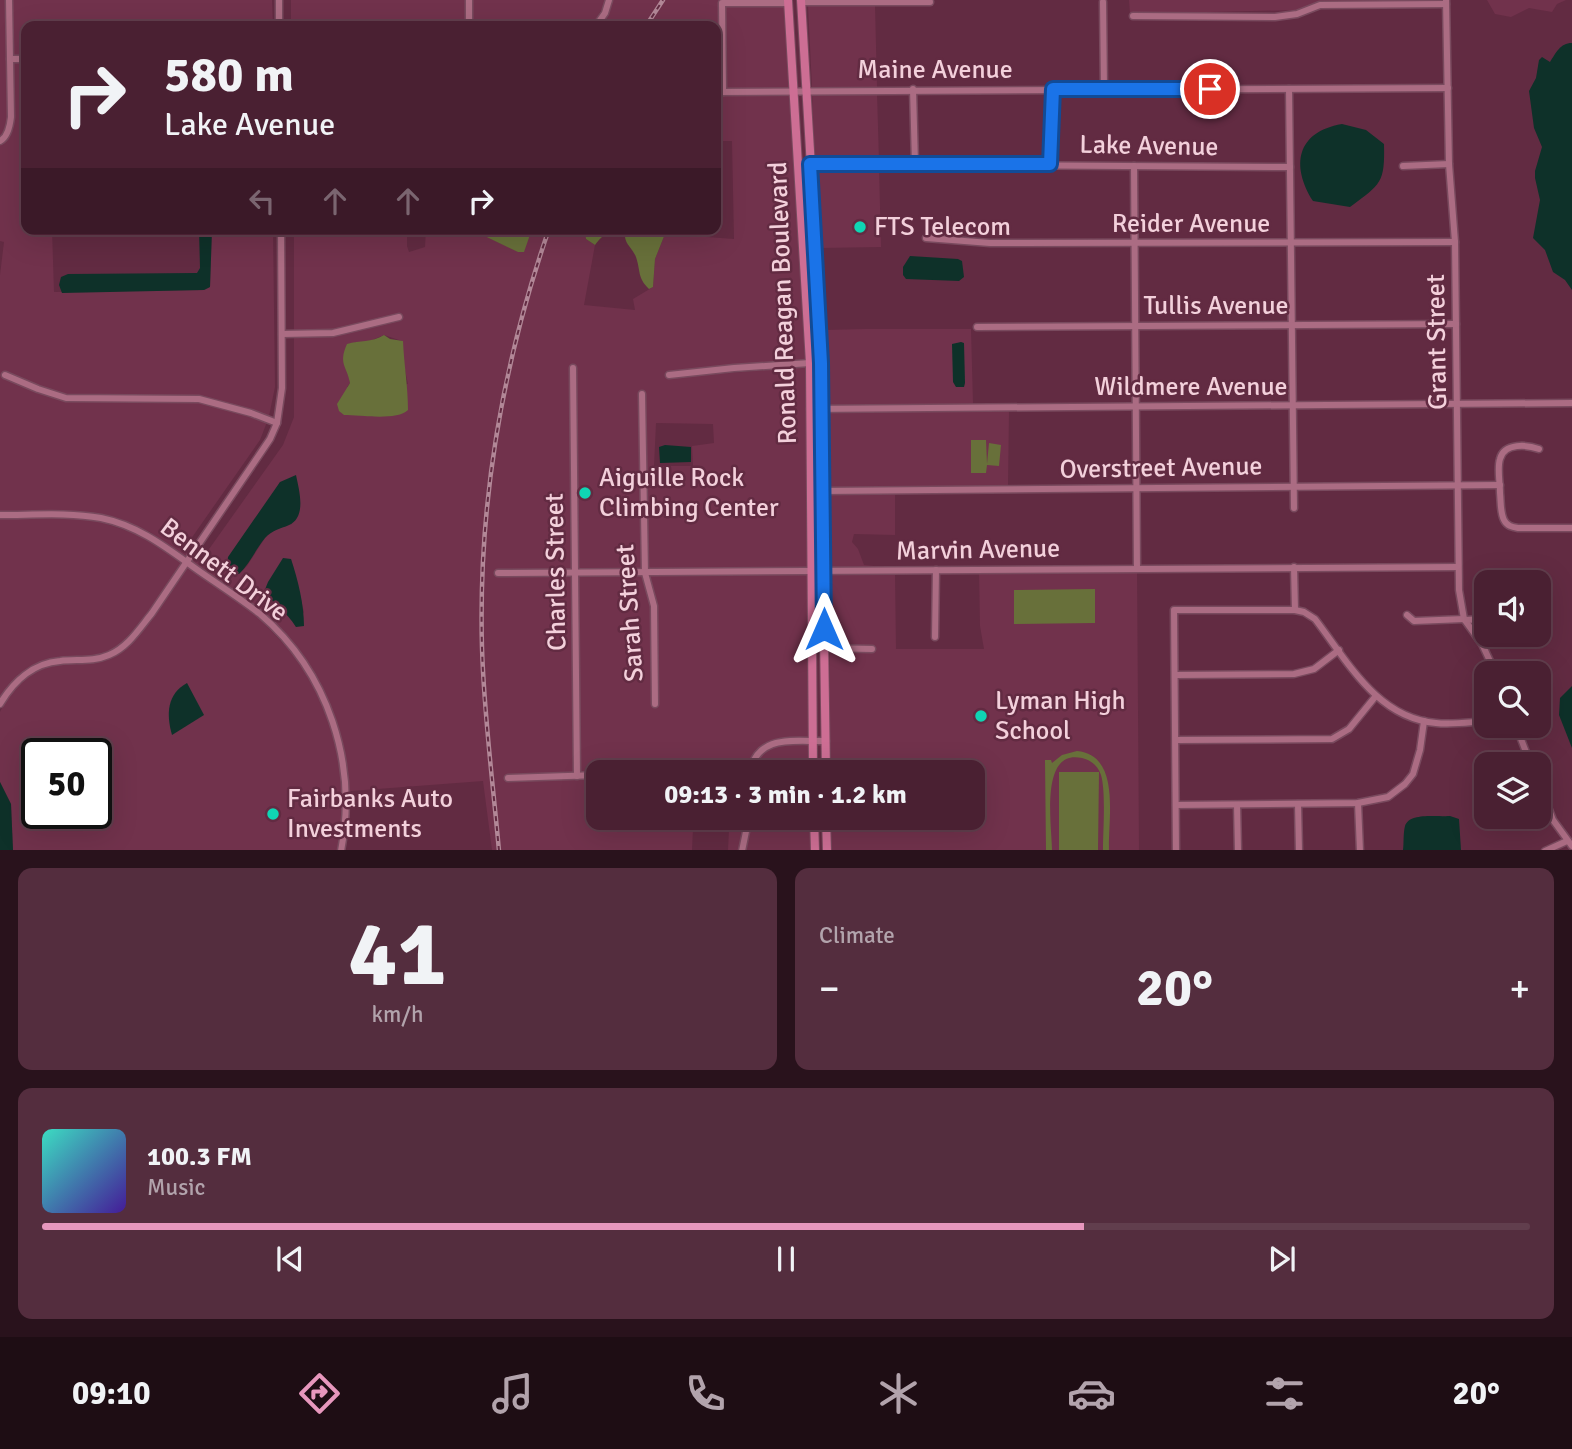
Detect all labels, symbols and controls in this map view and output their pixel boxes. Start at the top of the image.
text: 580 m [164,45,294,105]
icon: right [49,49,140,140]
street label: Maine Avenue [857,54,1013,86]
pin [1180,59,1240,119]
icon: arrive [1191,70,1229,108]
text: Lake Avenue [164,105,335,144]
street label: Lake Avenue [1079,129,1219,163]
street label: Ronald Reagan Boulevard [762,161,804,445]
icon: left [243,182,281,220]
icon: ahead [316,182,354,220]
icon: ahead [389,182,427,220]
icon: right [462,182,500,220]
street label: Reider Avenue [1112,208,1270,240]
place label: FTS Telecom [874,211,1011,243]
marker: FTS Telecom [852,219,868,235]
street label: Grant Street [1420,274,1454,410]
street label: Tullis Avenue [1143,290,1289,322]
street label: Wildmere Avenue [1094,371,1288,403]
street label: Overstreet Avenue [1059,450,1263,486]
place label: Aiguille Rock Climbing Center [599,462,779,524]
marker: Aiguille Rock Climbing Center [577,485,593,501]
street label: Charles Street [539,493,573,651]
street label: Bennett Drive [154,511,294,629]
street label: Marvin Avenue [896,533,1060,567]
street label: Sarah Street [609,543,651,683]
map controls [1474,570,1551,829]
button: sound [1474,570,1551,647]
position arrow [787,592,861,666]
button: search [1474,661,1551,738]
place label: Lyman High School [995,685,1126,747]
marker: Lyman High School [973,708,989,724]
speed limit sign: 50 [21,738,112,829]
button: layers [1474,752,1551,829]
text: 09:13 · 3 min · 1.2 km [664,779,907,811]
place label: Fairbanks Auto Investments [287,783,453,845]
marker: Fairbanks Auto Investments [265,806,281,822]
text: 41 [348,898,447,1011]
text: Climate [819,921,895,950]
text: 20° [1136,956,1213,1020]
text: − [819,965,840,1012]
text: + [1509,965,1530,1012]
text: km/h [371,1000,424,1029]
text: 100.3 FM [147,1141,252,1173]
text: Music [147,1173,205,1202]
icon: previous [271,1240,309,1278]
icon: pause [767,1240,805,1278]
icon: next [1263,1240,1301,1278]
icon: directions [295,1369,344,1418]
icon: music [488,1369,537,1418]
icon: phone [681,1369,730,1418]
icon: climate [874,1369,923,1418]
icon: car [1067,1369,1116,1418]
icon: filters [1260,1369,1309,1418]
text: 09:10 [72,1374,151,1413]
text: 20° [1453,1374,1500,1413]

